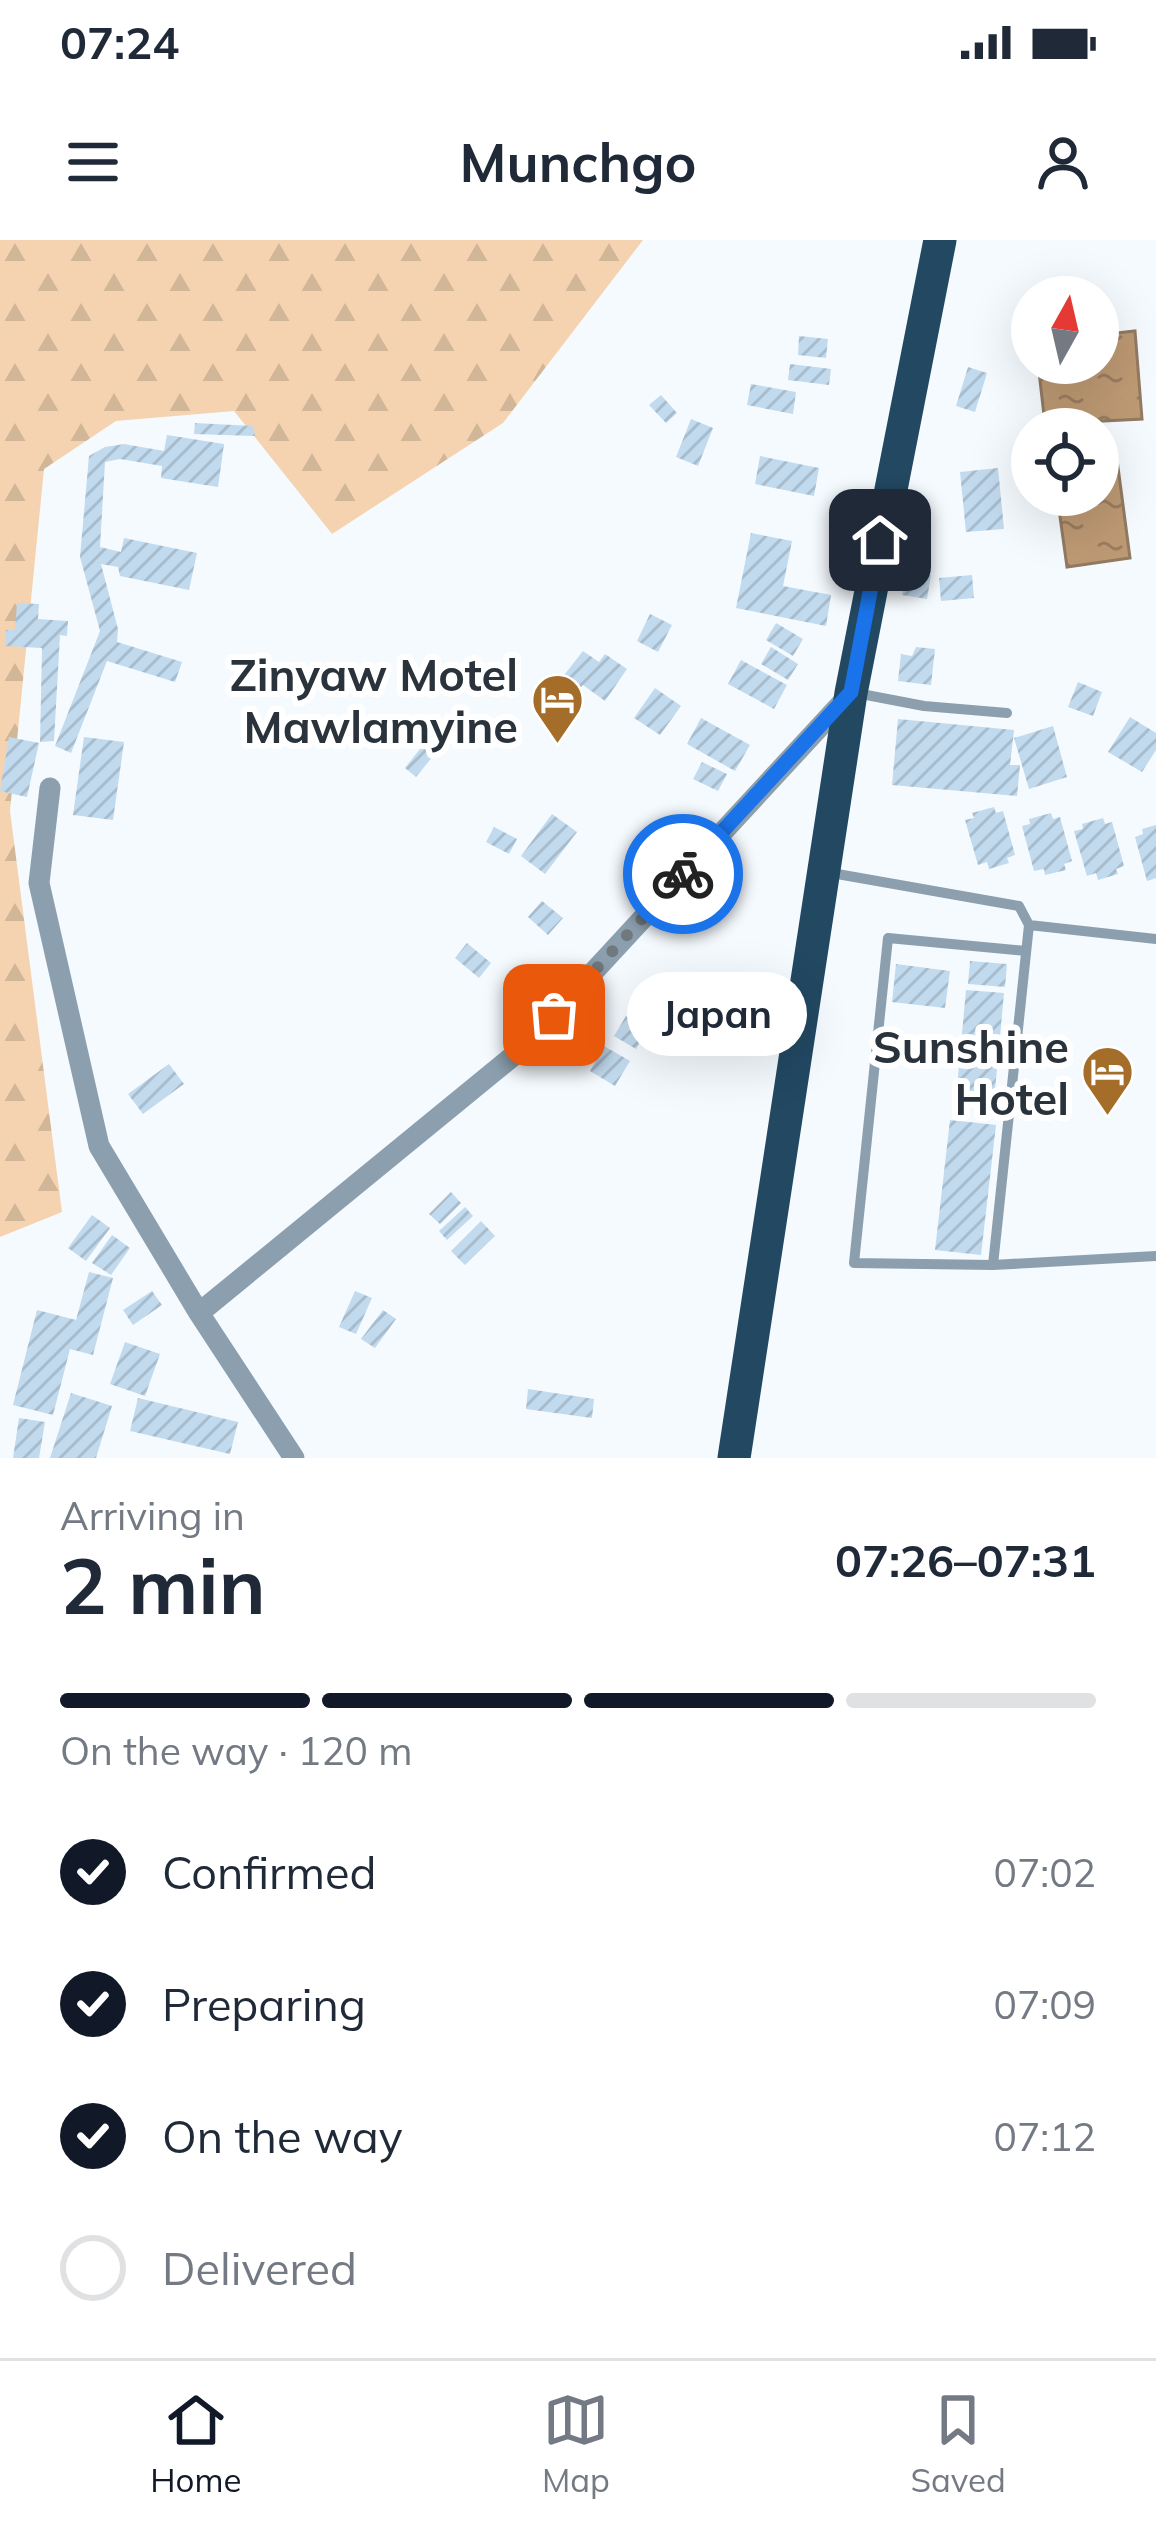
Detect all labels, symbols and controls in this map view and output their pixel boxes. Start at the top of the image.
text: 07:24 [60,14,179,70]
text: Munchgo [459,128,697,196]
icon: menu [60,129,126,195]
icon: person [1030,129,1096,195]
north arrow [1011,276,1119,384]
map controls [1011,276,1119,516]
button: locate [1011,408,1119,516]
pin [829,489,931,591]
icon: home [847,507,913,573]
place label: Zinyaw Motel Mawlamyine [229,646,518,754]
hotel icon: Zinyaw Motel Mawlamyine [529,672,585,746]
courier [623,814,743,934]
icon: bike [650,841,716,907]
pin [503,964,605,1066]
callout: Japan [626,973,806,1057]
icon: bag [521,982,587,1048]
text: Japan [662,989,772,1038]
place label: Sunshine Hotel [873,1018,1069,1126]
hotel icon: Sunshine Hotel [1080,1044,1136,1118]
text: Arriving in [60,1491,245,1540]
text: 07:26–07:31 [835,1532,1096,1588]
text: 2 min [60,1536,266,1634]
text: On the way · 120 m [60,1726,412,1775]
icon: check [60,1839,126,1905]
text: Confirmed [162,1844,376,1900]
text: 07:02 [994,1848,1096,1897]
icon: check [60,1971,126,2037]
text: Preparing [162,1976,366,2032]
text: 07:09 [994,1980,1096,2029]
icon: check [60,2103,126,2169]
text: On the way [162,2108,403,2164]
text: 07:12 [994,2112,1096,2161]
text: Delivered [162,2240,357,2296]
tab: Home [150,2387,241,2500]
tab: Map [542,2387,610,2500]
tab: Saved [910,2387,1006,2500]

